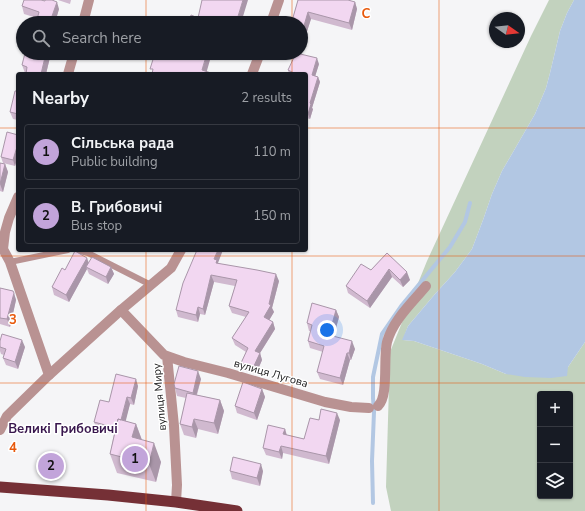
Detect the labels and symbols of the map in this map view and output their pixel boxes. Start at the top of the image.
text: C [362,5,371,23]
north arrow [489,12,525,48]
text: 3 [9,311,17,329]
your location [317,320,337,340]
street label: вулиця Лугова [232,356,310,391]
street label: вулиця Миру [149,362,170,431]
district label: Великі Грибовичі [8,420,118,438]
text: 4 [9,439,17,457]
pin: 1 [122,444,148,474]
pin: 2 [38,451,64,481]

